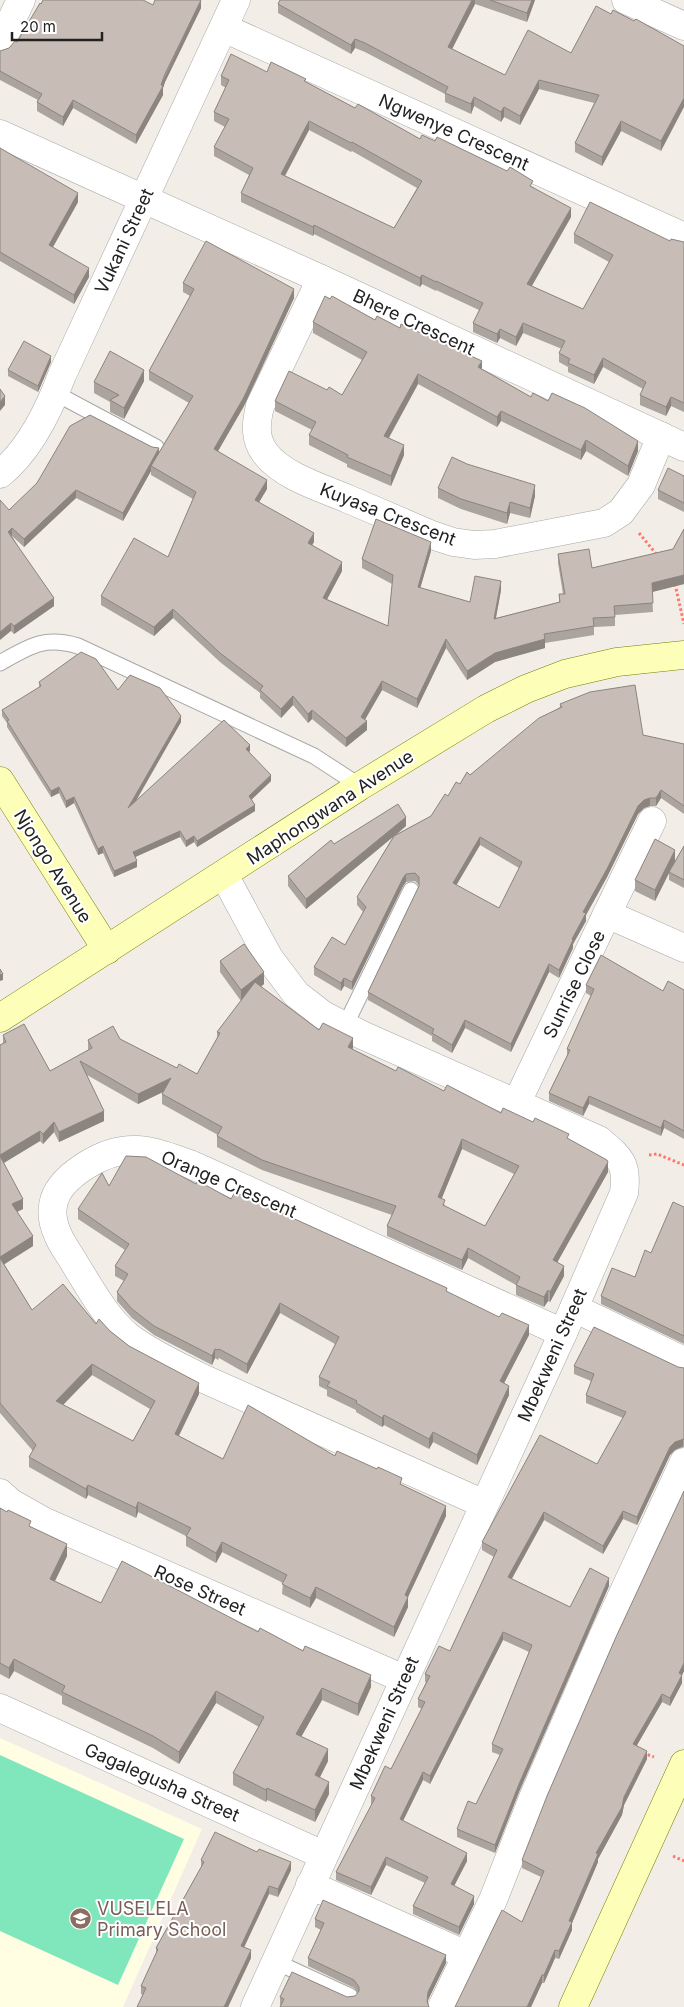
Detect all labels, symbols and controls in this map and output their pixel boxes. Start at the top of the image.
scale bar [12,10,102,42]
text: 20 m [20,17,56,36]
street label: Ngwenye Crescent [376,89,532,175]
street label: Vukani Street [90,185,158,297]
street label: Bhere Crescent [350,285,478,359]
street label: Kuyasa Crescent [317,478,459,550]
street label: Maphongwana Avenue [243,745,417,869]
street label: Njongo Avenue [10,806,96,926]
street label: Sunrise Close [539,927,609,1041]
street label: Orange Crescent [158,1146,300,1222]
street label: Mbekweni Street [513,1285,591,1425]
street label: Rose Street [151,1560,249,1620]
street label: Mbekweni Street [345,1653,423,1793]
street label: Gagalegusha Street [81,1738,243,1826]
place label: VUSELELA Primary School [97,1898,226,1940]
school or university icon: VUSELELA Primary School [69,1906,93,1930]

